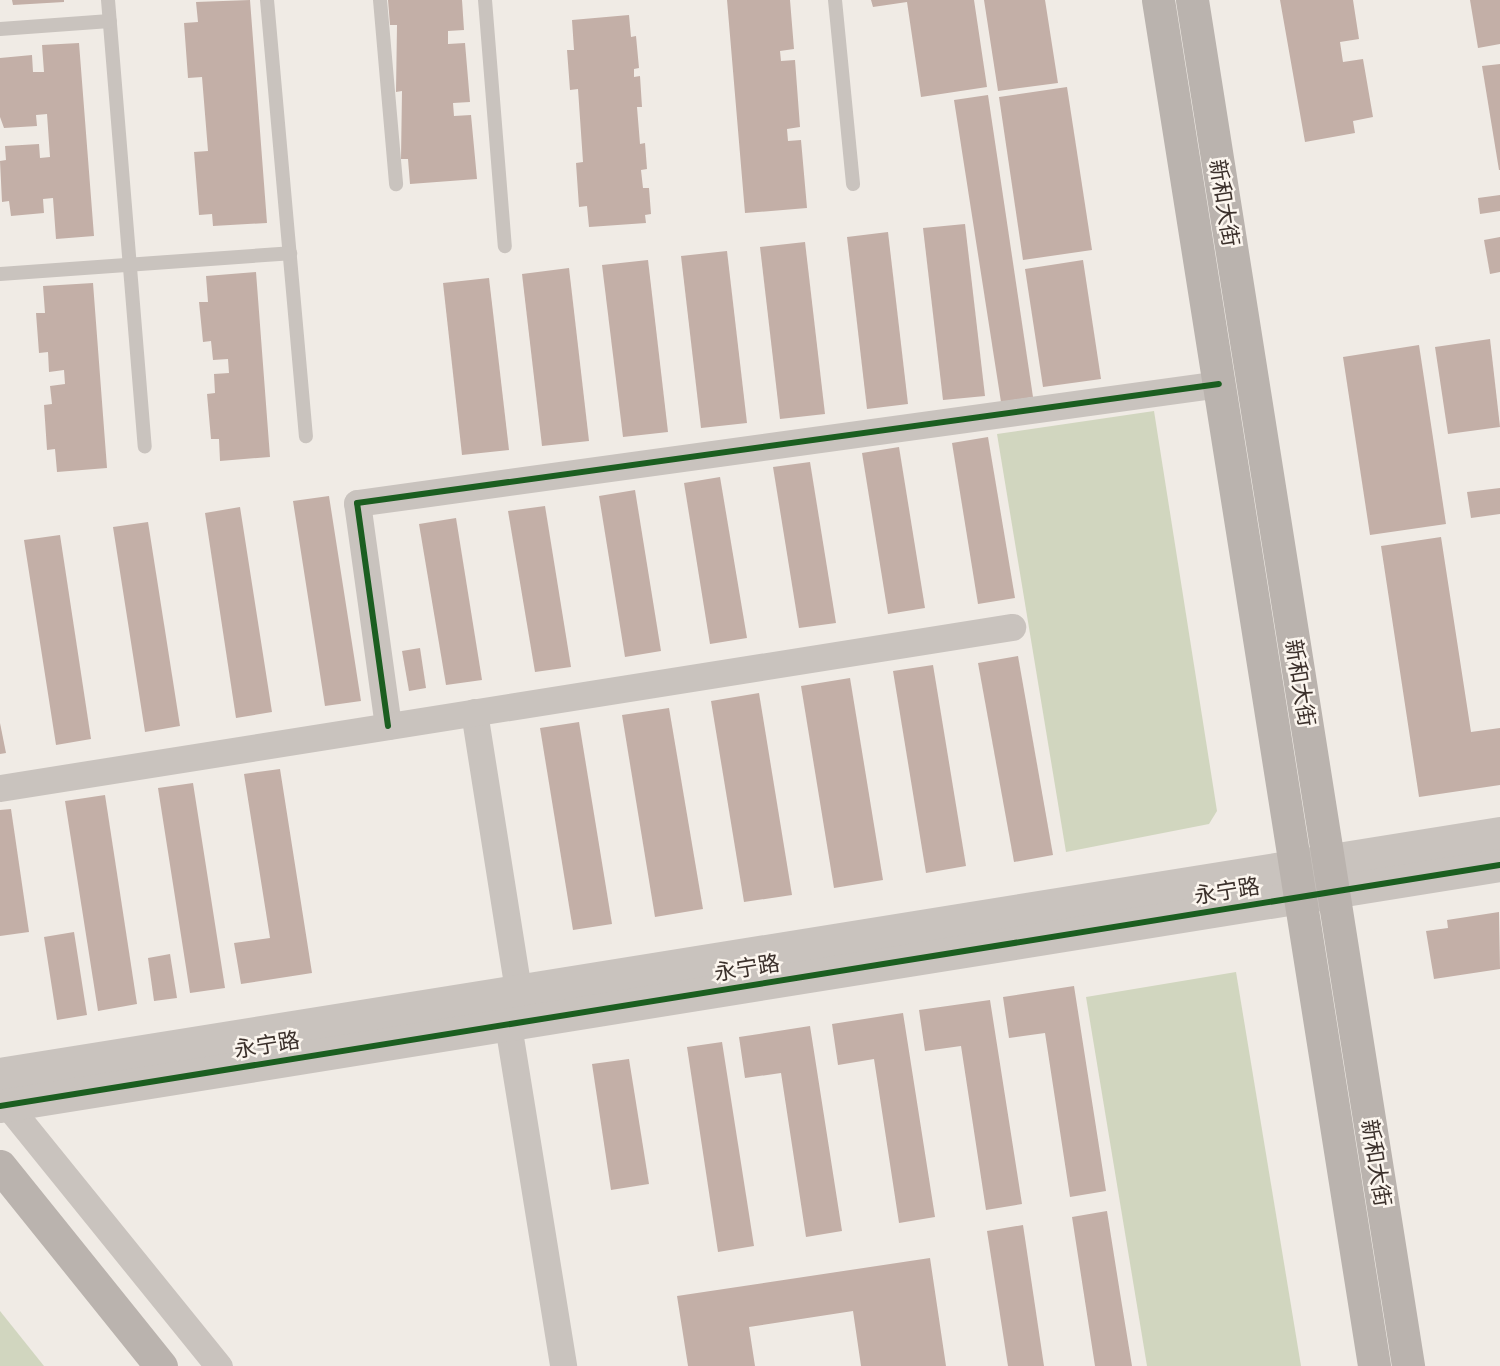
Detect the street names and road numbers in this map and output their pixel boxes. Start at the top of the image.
street label: 新和大街 [1204,157,1244,249]
street label: 新和大街 [1280,637,1320,729]
street label: 永宁路 [1192,873,1262,909]
street label: 永宁路 [712,950,782,986]
street label: 永宁路 [232,1027,302,1063]
street label: 新和大街 [1356,1117,1396,1209]

